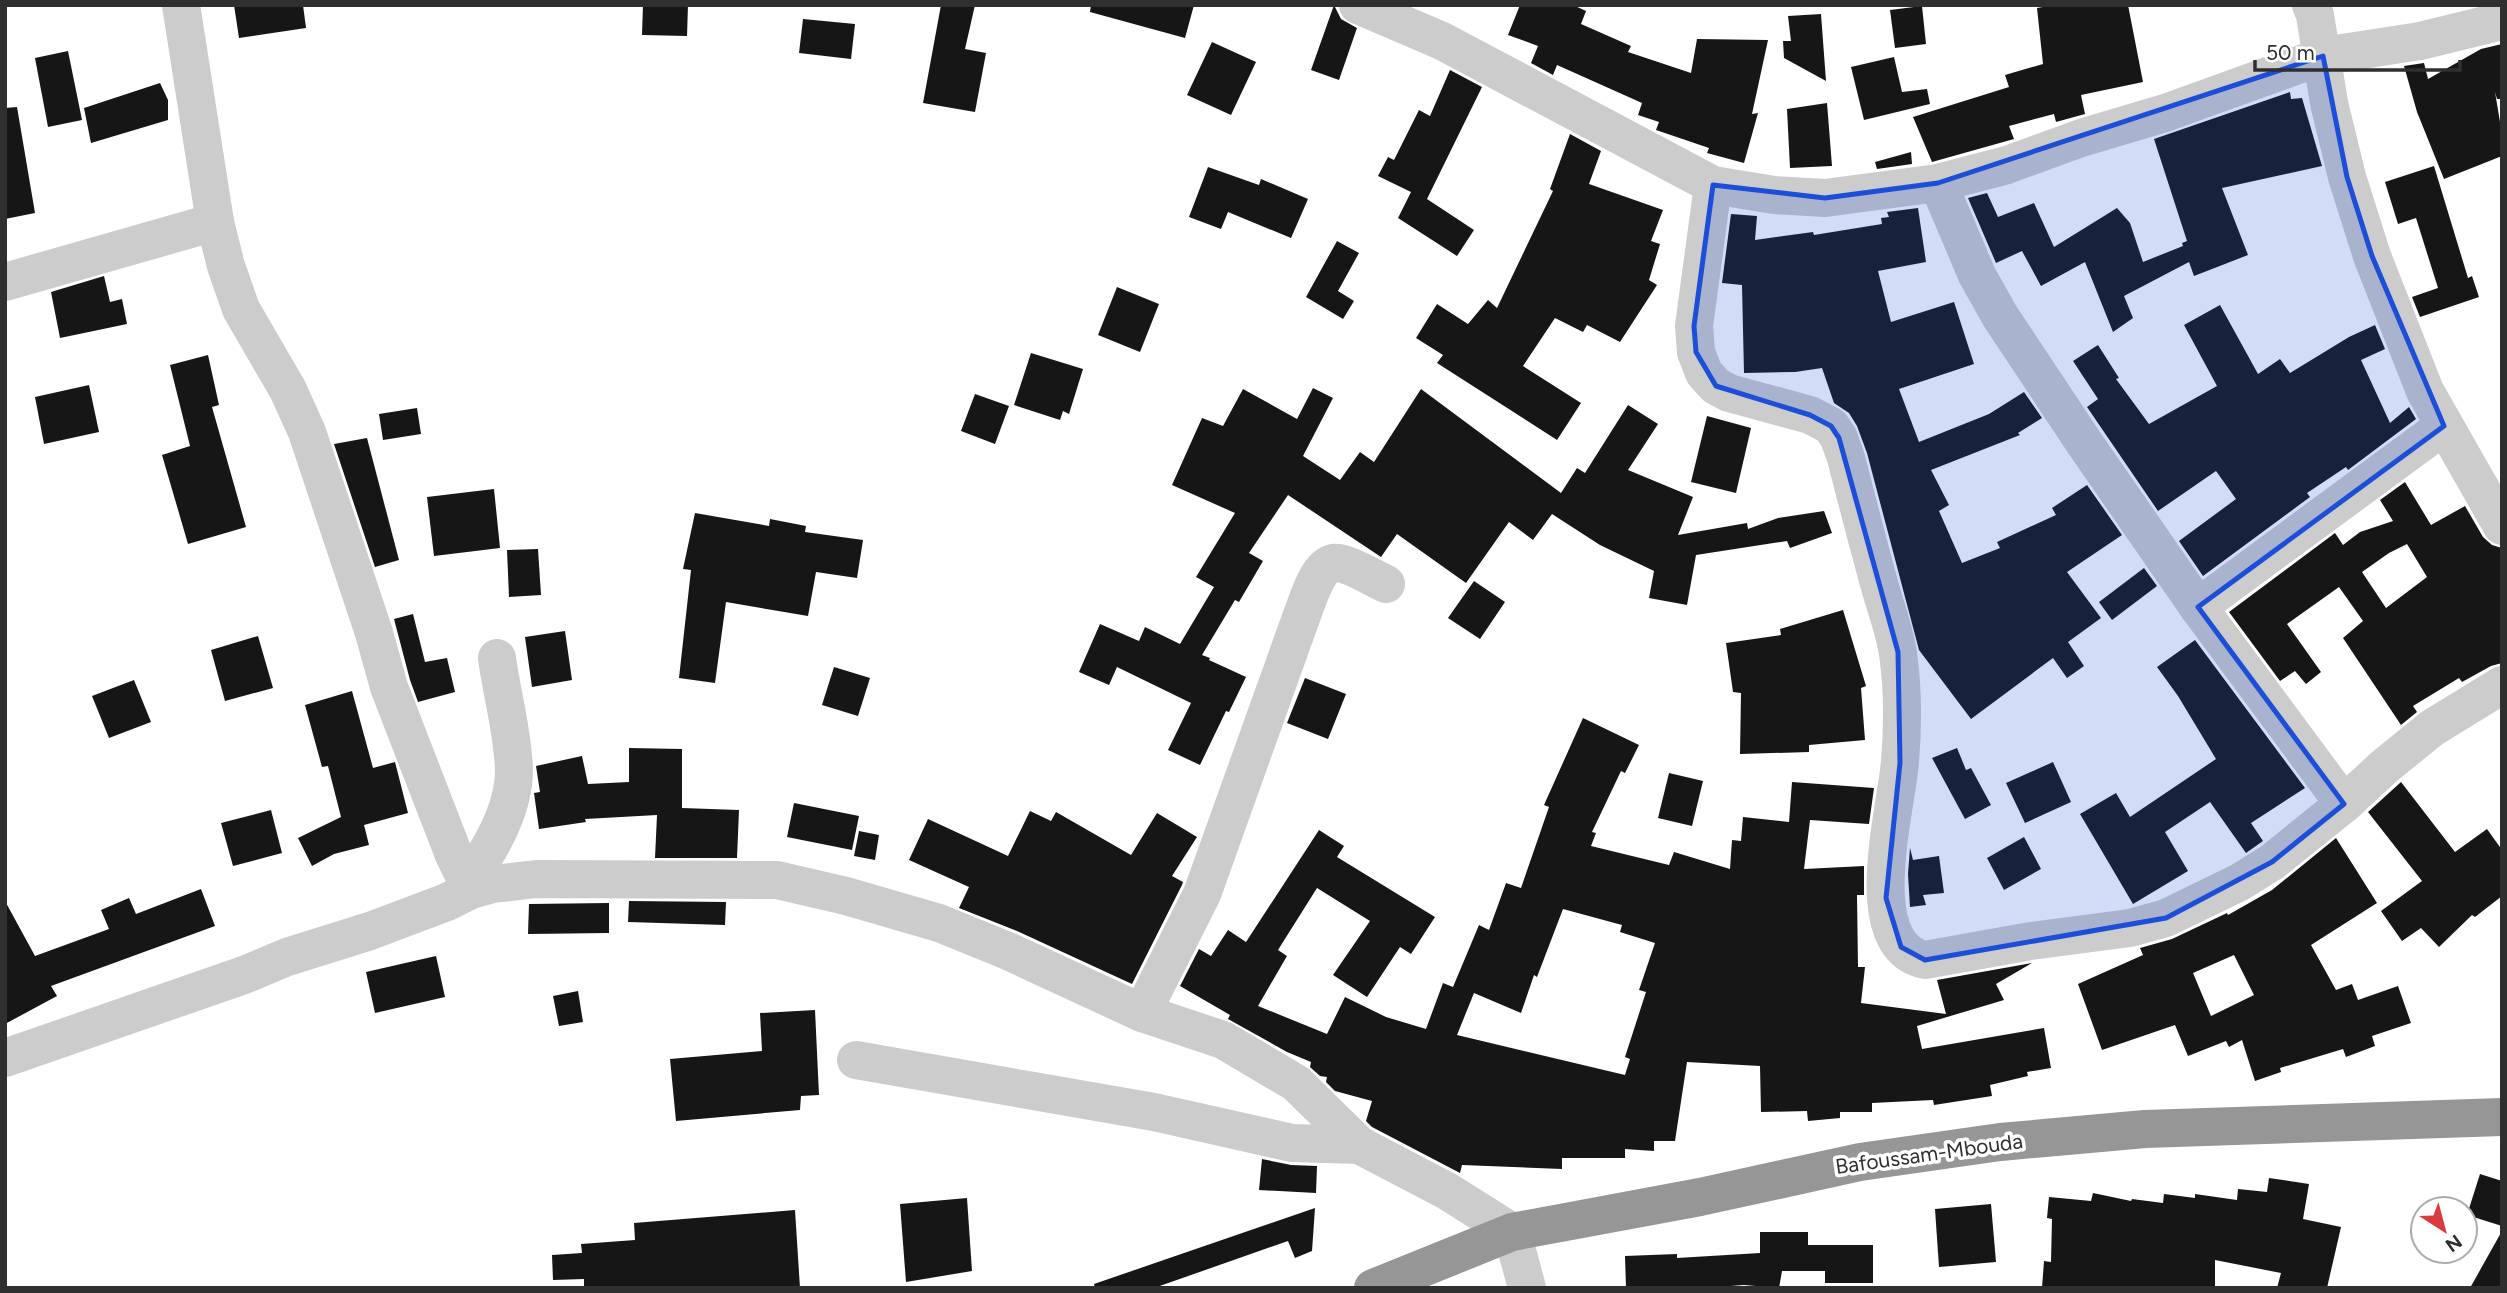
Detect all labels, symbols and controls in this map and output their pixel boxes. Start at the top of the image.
scale bar [2255,28,2460,72]
text: 50 m [2266,40,2315,65]
street label: Bafoussam-Mbouda [1834,1128,2024,1179]
north arrow [2409,1195,2479,1265]
text: N [2441,1230,2466,1257]

